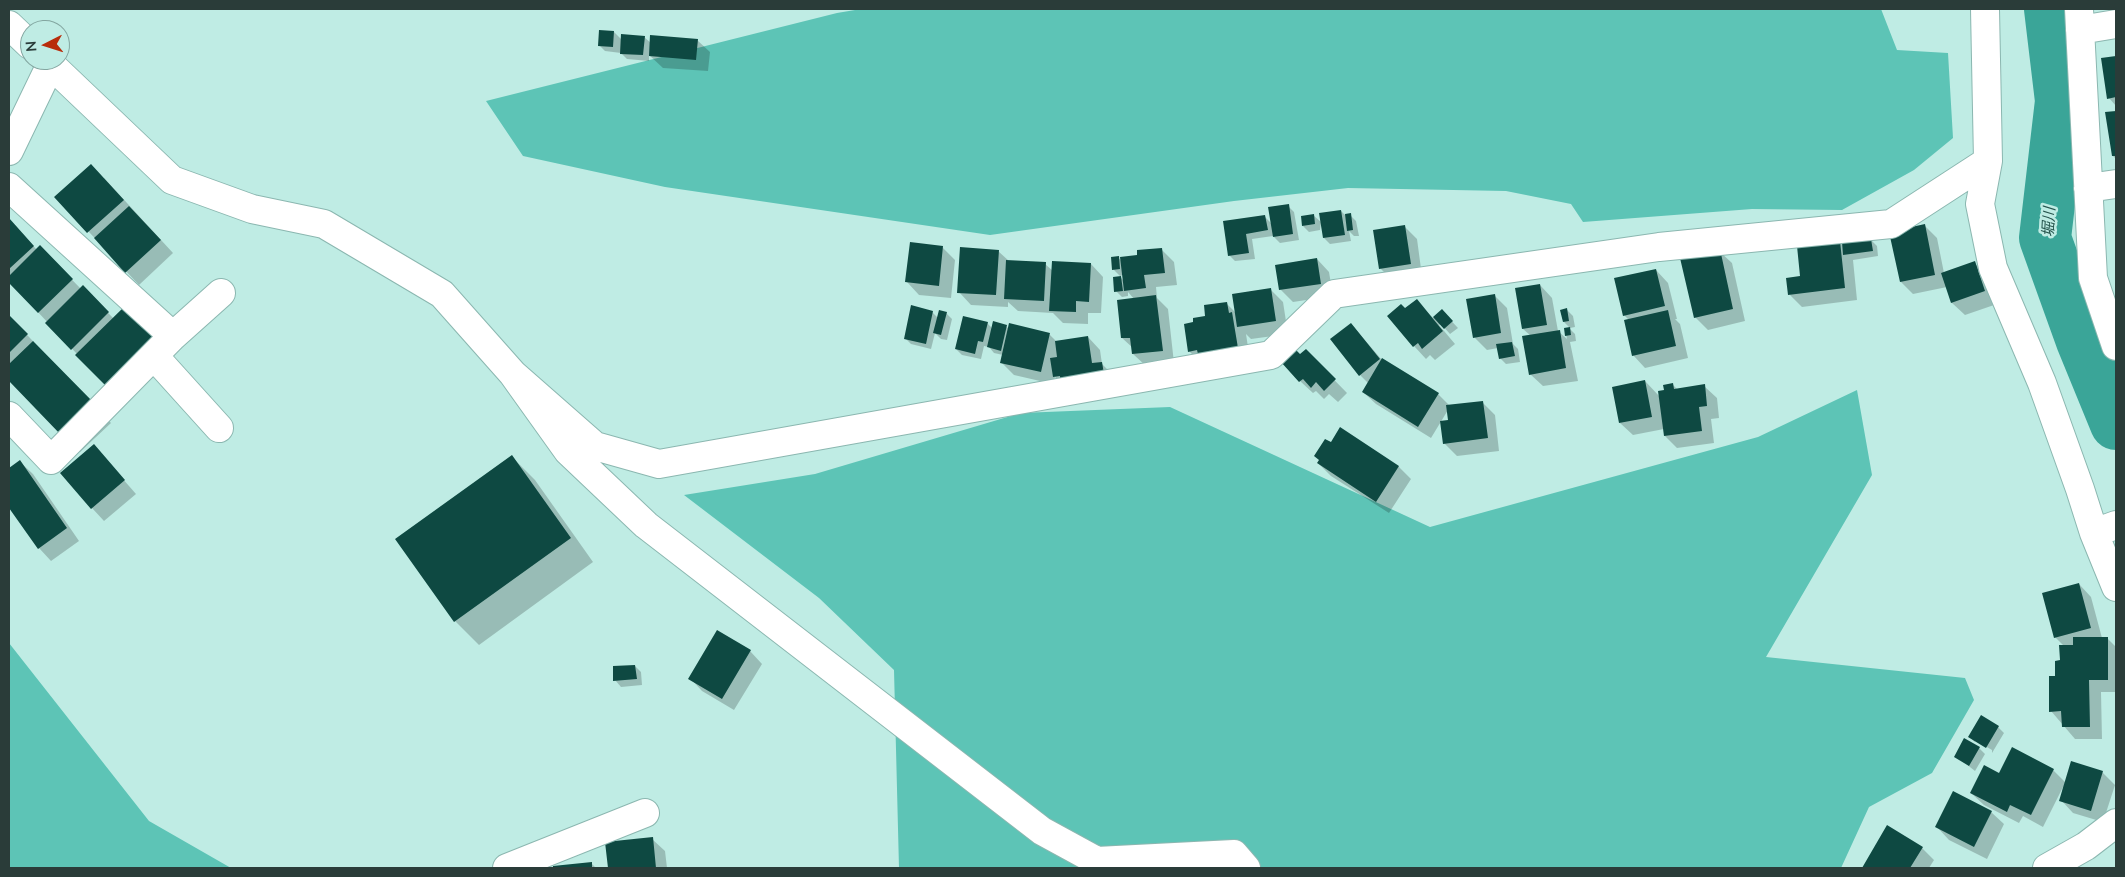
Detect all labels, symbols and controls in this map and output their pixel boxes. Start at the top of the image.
north arrow [20,20,70,70]
text: N [22,40,39,52]
water label: 堀川 [2039,207,2059,237]

